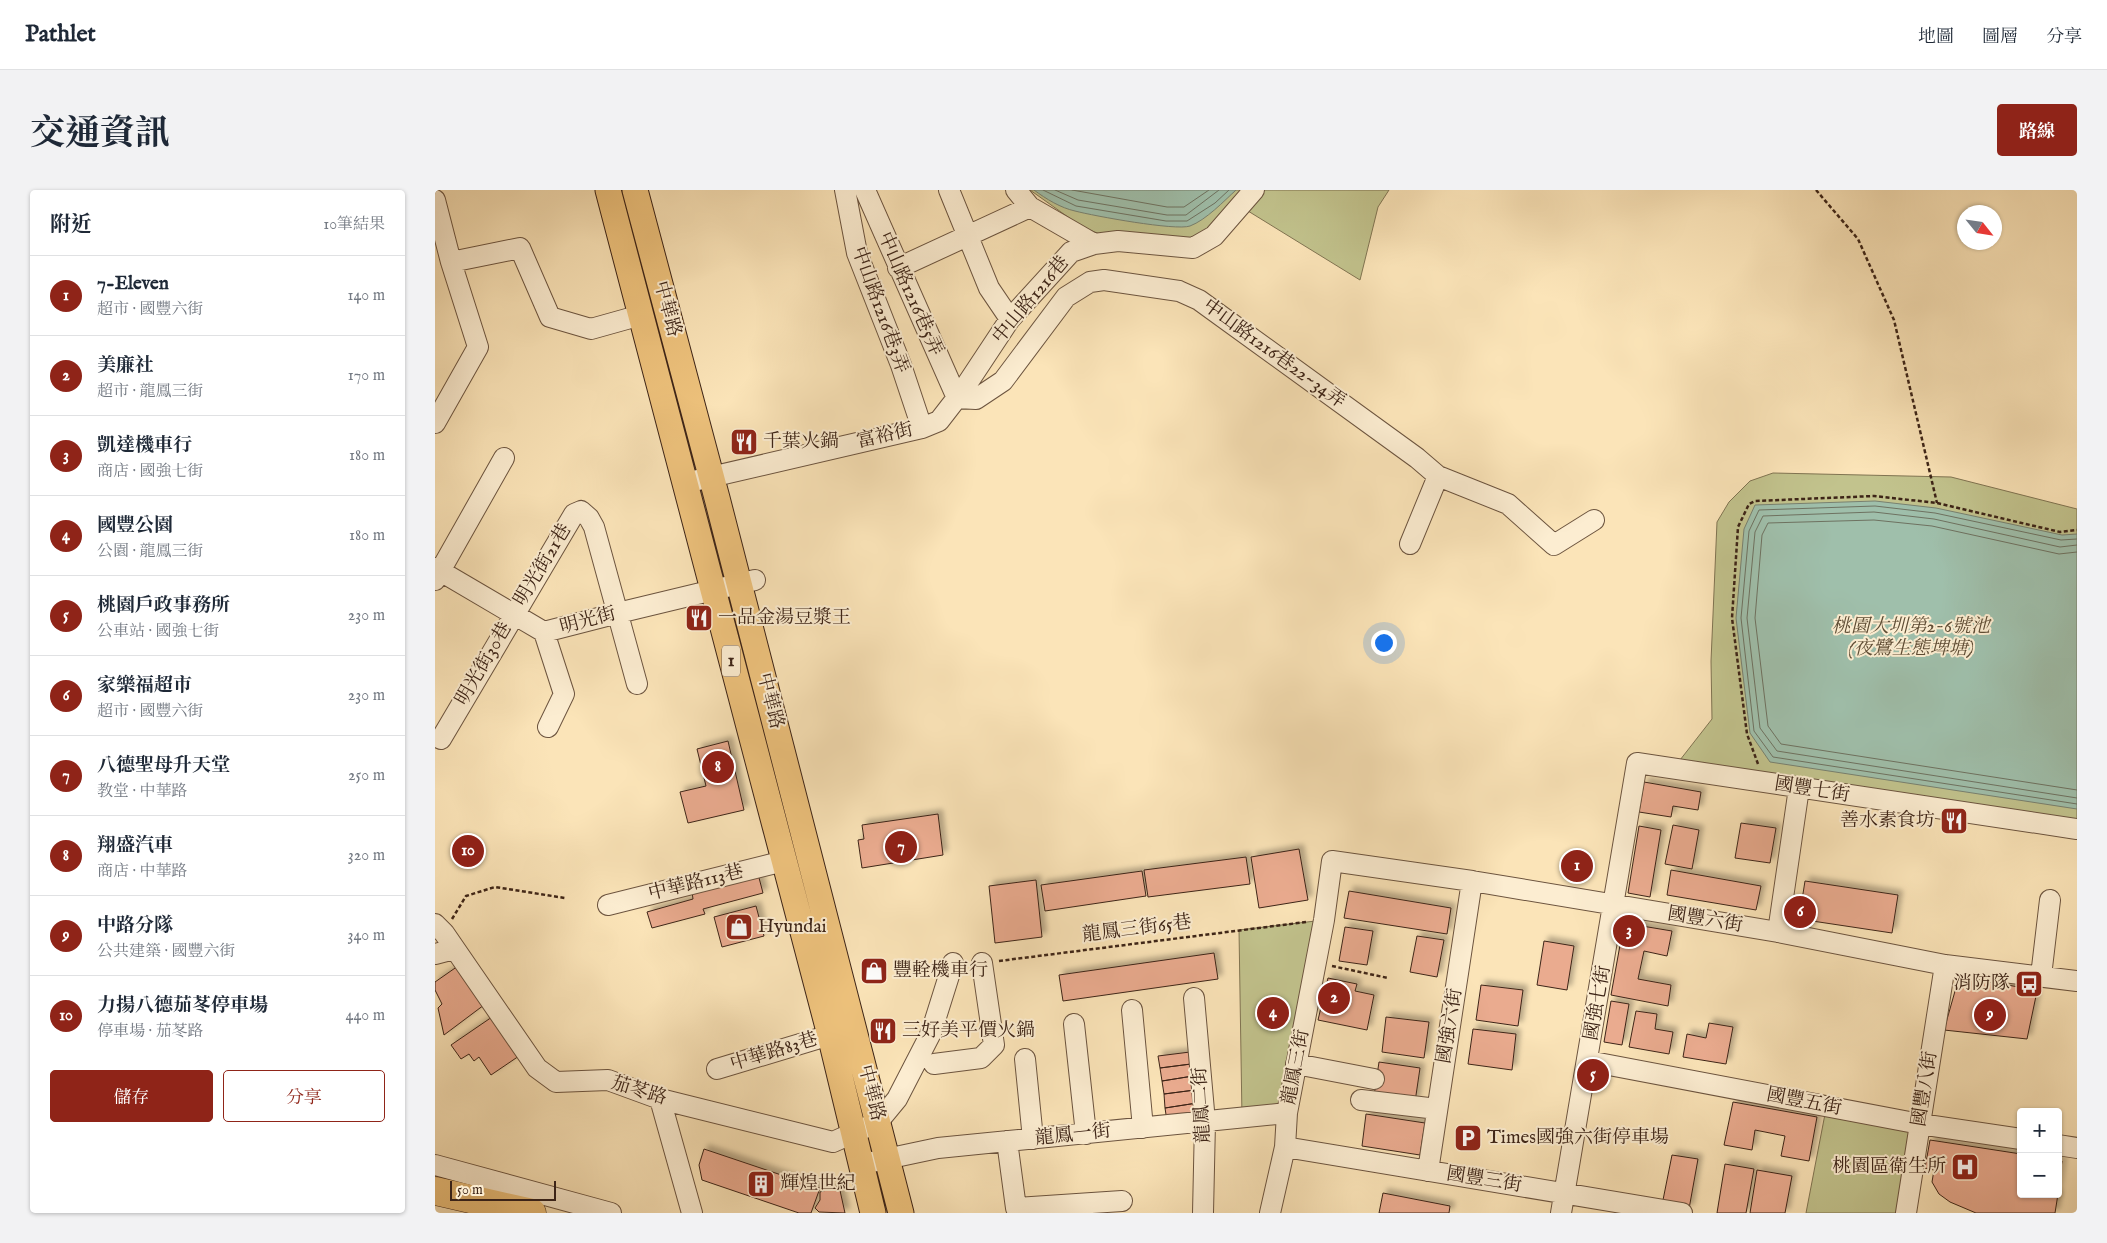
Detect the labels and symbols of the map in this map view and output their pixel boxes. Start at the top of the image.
north arrow [1957,205,2002,250]
street label: 中山路1216巷5弄 [872,228,948,360]
street label: 中山路1216巷3弄 [846,243,914,377]
street label: 中山路1216巷 [987,251,1075,349]
street label: 中華路 [648,278,686,340]
street label: 中山路1216巷22~34弄 [1198,294,1350,414]
street label: 富裕街 [855,418,915,454]
restaurant icon: 千葉火鍋 [729,427,759,457]
place label: 千葉火鍋 [763,430,839,454]
street label: 明光街21巷 [509,519,577,611]
street label: 明光街 [557,602,619,640]
restaurant icon: 一品金湯豆漿王 [684,603,714,633]
place label: 一品金湯豆漿王 [718,606,851,630]
park label: 桃園大圳第2-6號池 (夜鷺生態埤塘) [1832,615,1992,661]
street label: 明光街30巷 [450,618,518,710]
your location [1371,630,1397,656]
road number: 1 [722,646,740,676]
street label: 中華路 [751,670,789,732]
pin: 8 [702,748,734,786]
street label: 國豐七街 [1773,772,1851,808]
restaurant icon: 善水素食坊 [1939,806,1969,836]
place label: 善水素食坊 [1840,809,1935,833]
pin: 7 [885,828,917,866]
pin: 10 [452,832,484,870]
pin: 1 [1561,847,1593,885]
street label: 中華路113巷 [646,860,746,906]
pin: 6 [1784,893,1816,931]
street label: 國豐六街 [1666,902,1744,938]
street label: 龍鳳三街65巷 [1081,910,1193,948]
shop icon: Hyundai [724,912,754,942]
pin: 3 [1613,912,1645,950]
place label: Hyundai [758,915,827,939]
shop icon: 豐輇機車行 [859,956,889,986]
place label: 豐輇機車行 [893,959,988,983]
street label: 國強七街 [1580,963,1616,1043]
bus stop icon: 消防隊 [2014,969,2044,999]
place label: 消防隊 [1953,972,2010,996]
pin: 2 [1318,979,1350,1017]
street label: 國強六街 [1432,987,1468,1065]
pin: 4 [1257,994,1289,1032]
pin: 9 [1974,996,2006,1034]
restaurant icon: 三好美平價火鍋 [868,1016,898,1046]
place label: 三好美平價火鍋 [902,1019,1035,1043]
street label: 中華路83巷 [727,1027,821,1077]
street label: 龍鳳三街 [1277,1027,1315,1107]
street label: 國豐八街 [1907,1050,1943,1128]
pin: 5 [1577,1056,1609,1094]
street label: 中華路 [852,1062,890,1124]
street label: 龍鳳二街 [1188,1066,1216,1144]
street label: 茄苳路 [608,1071,670,1111]
street label: 國豐五街 [1764,1083,1844,1121]
street label: 龍鳳一街 [1034,1119,1112,1151]
parking icon: Times國強六街停車場 [1453,1123,1483,1153]
place label: Times國強六街停車場 [1487,1126,1669,1150]
hospital icon: 桃園區衛生所 [1950,1152,1980,1182]
place label: 桃園區衛生所 [1832,1155,1946,1179]
street label: 國豐三街 [1445,1162,1523,1198]
building icon: 輝煌世紀 [746,1169,776,1199]
place label: 輝煌世紀 [780,1172,856,1196]
scale bar [450,1178,556,1201]

